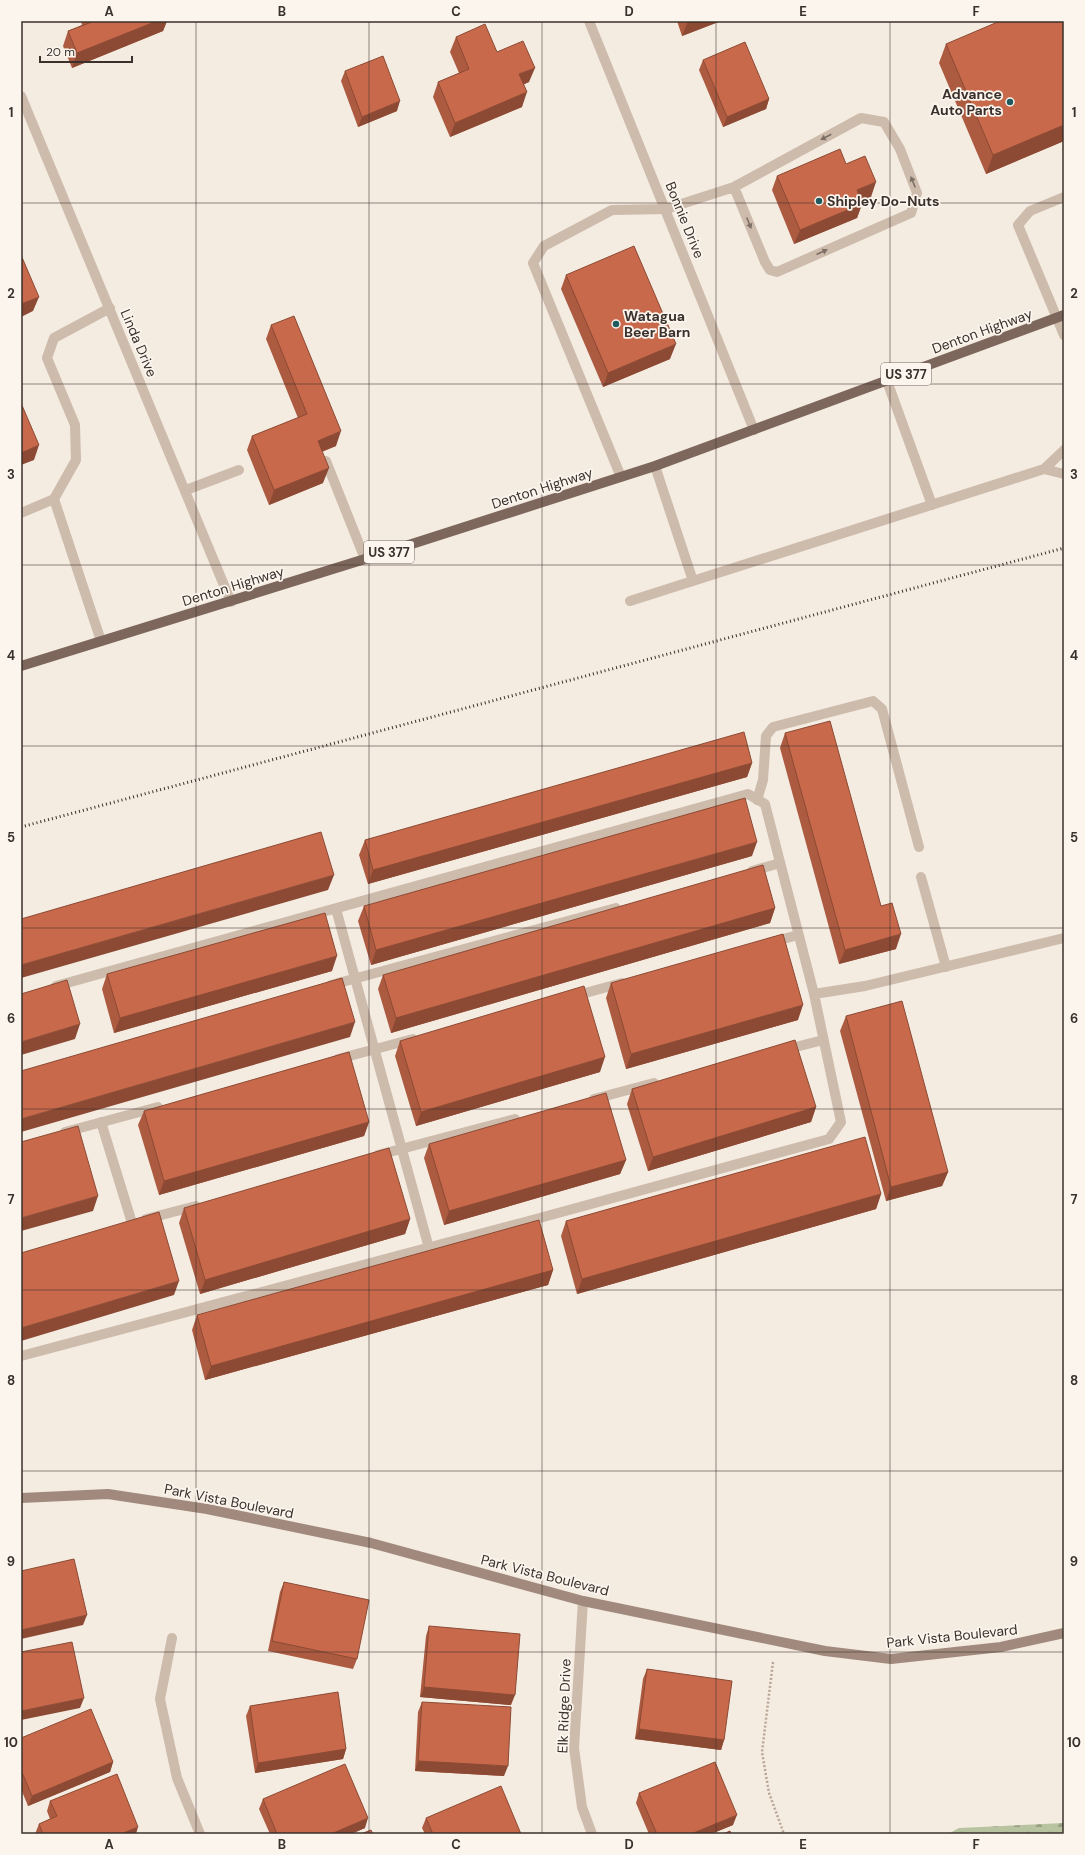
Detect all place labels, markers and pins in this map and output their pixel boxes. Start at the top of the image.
place label: Advance Auto Parts [930,85,1002,119]
marker: Advance Auto Parts [1005,97,1015,107]
place label: Shipley Do-Nuts [827,192,940,210]
marker: Shipley Do-Nuts [814,196,824,206]
place label: Watagua Beer Barn [624,307,690,341]
marker: Watagua Beer Barn [611,319,621,329]

